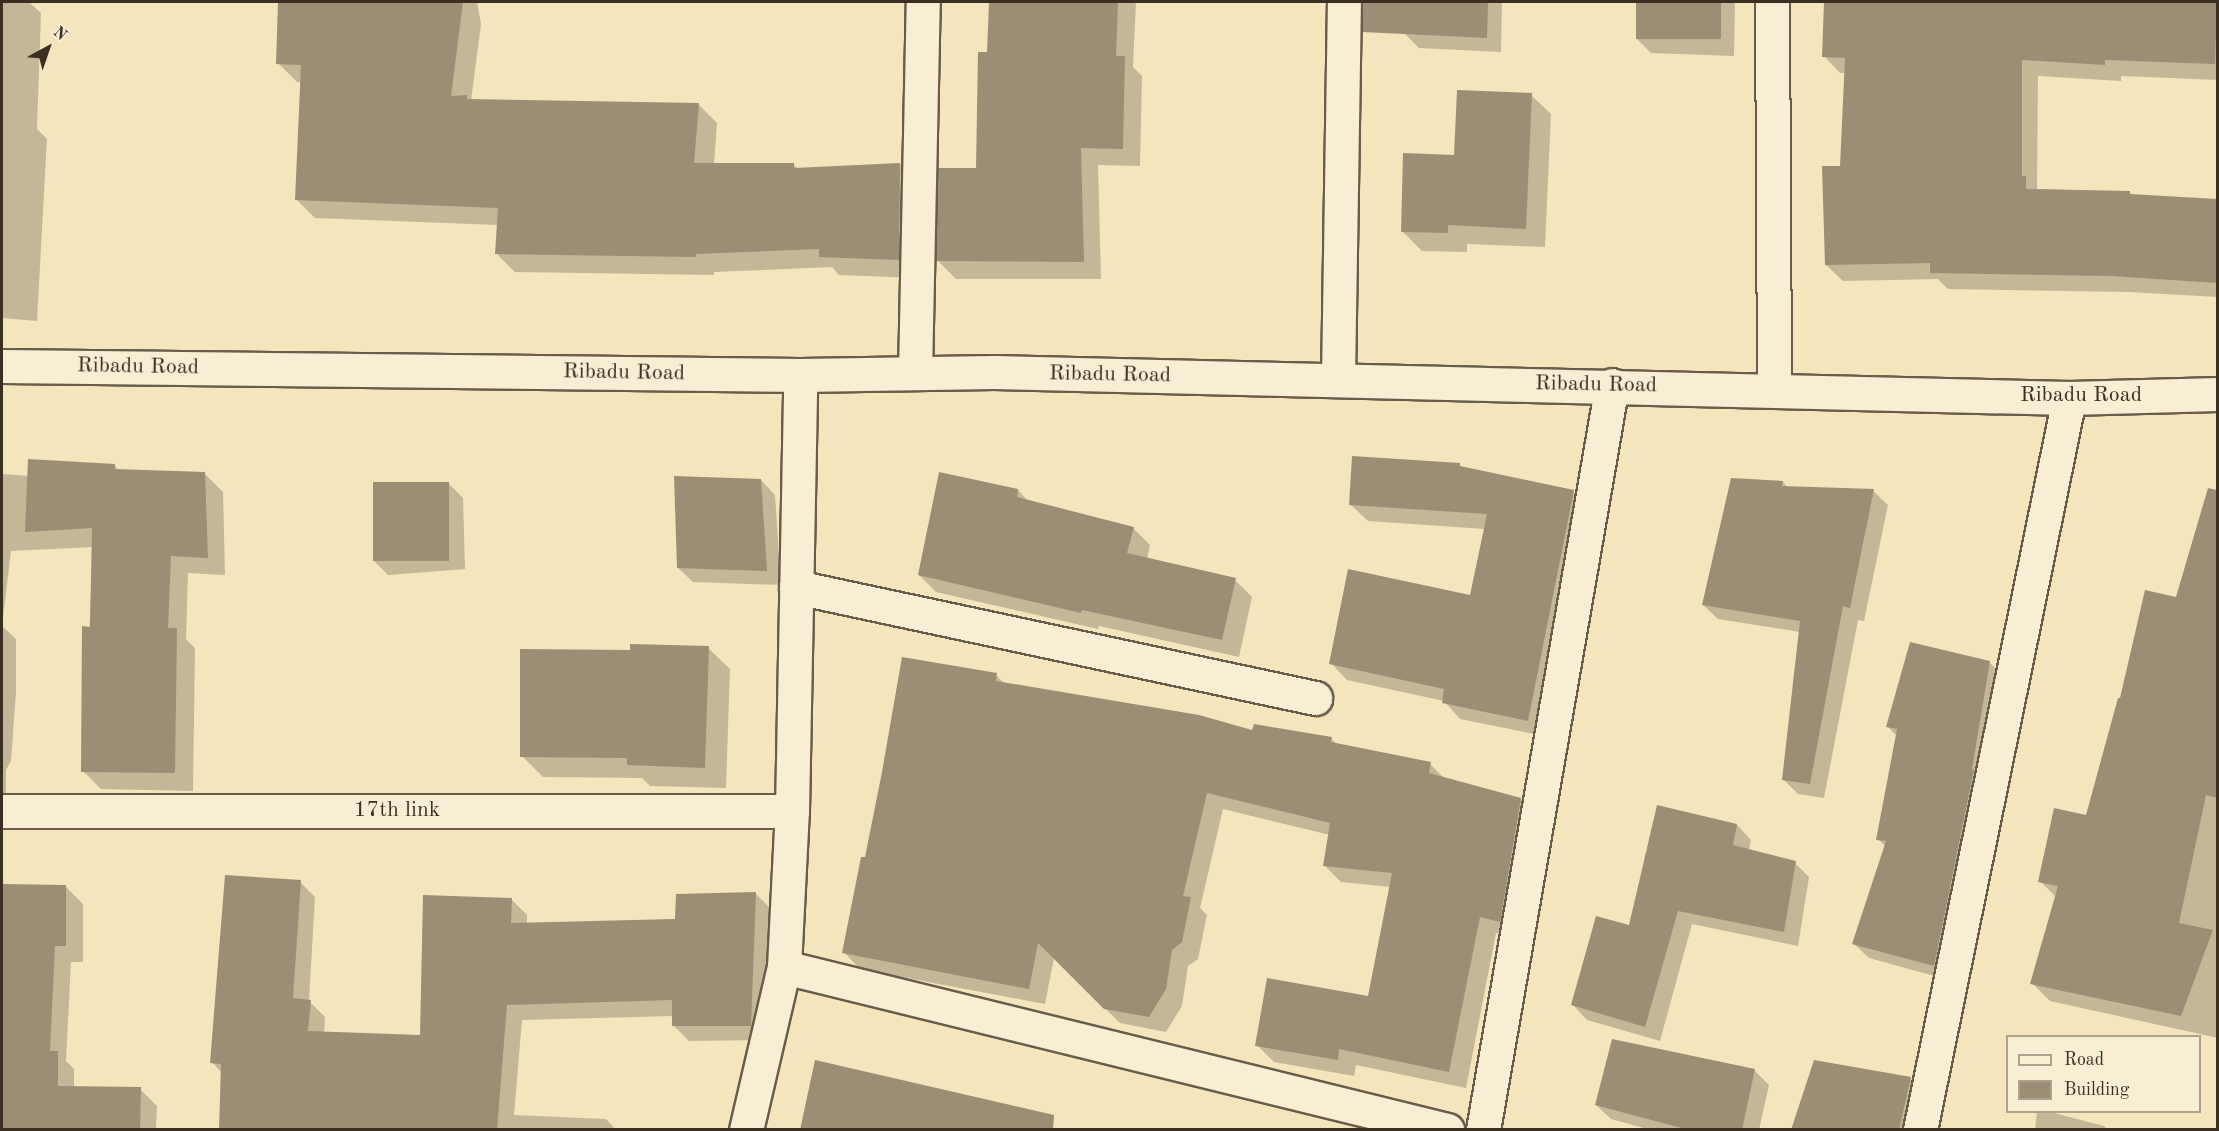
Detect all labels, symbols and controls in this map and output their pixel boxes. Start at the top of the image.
north arrow [18,18,78,78]
text: N [50,24,69,44]
street label: Ribadu Road [77,353,199,381]
street label: Ribadu Road [563,359,685,387]
street label: Ribadu Road [1049,361,1171,389]
street label: Ribadu Road [1535,371,1657,399]
street label: Ribadu Road [2020,383,2142,409]
street label: 17th link [354,798,440,824]
legend [2006,1035,2201,1113]
text: Road [2064,1051,2104,1069]
text: Building [2064,1081,2129,1099]

